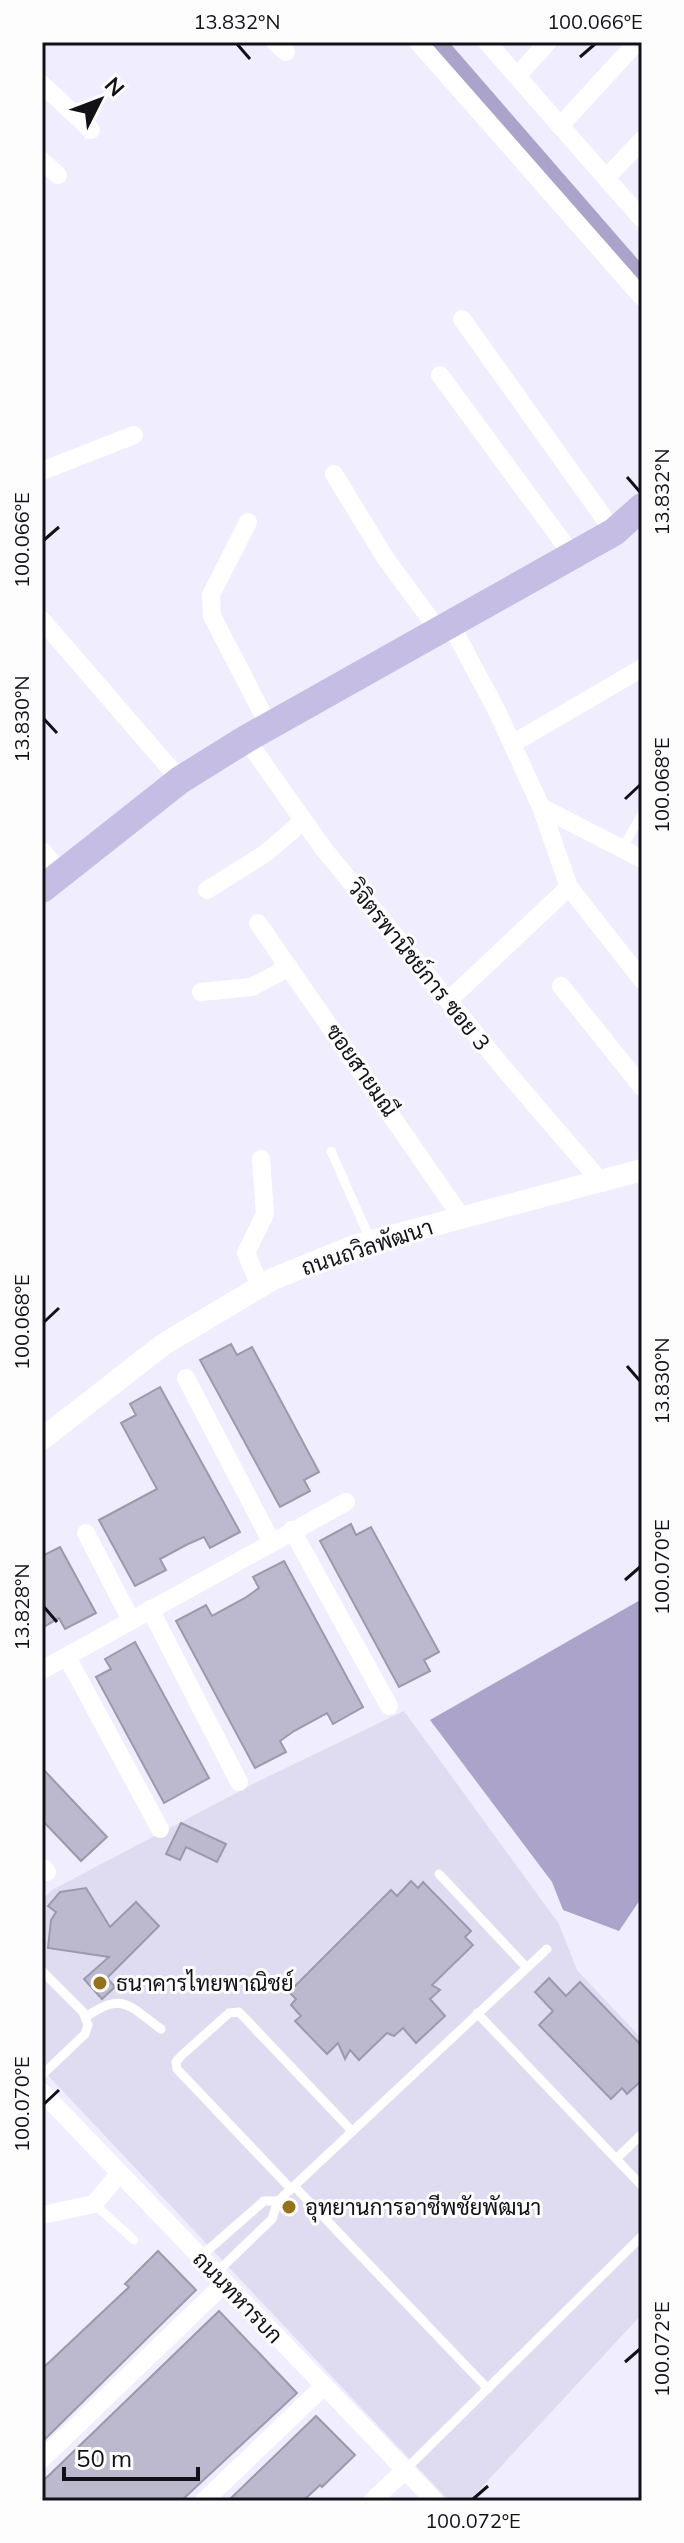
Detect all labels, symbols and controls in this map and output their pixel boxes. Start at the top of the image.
text: 13.832°N [194,9,280,34]
text: 100.066°E [547,9,643,34]
north arrow [60,60,140,140]
text: N [99,71,131,102]
text: 13.832°N [649,449,674,535]
text: 100.066°E [9,492,34,588]
text: 13.830°N [9,676,34,762]
text: 100.068°E [649,737,674,833]
street label: วิจิตรพานิชย์การ ซอย 3 [341,873,496,1056]
street label: ซอยสายมณี [320,1018,404,1122]
street label: ถนนถวิลพัฒนา [298,1213,436,1281]
text: 100.068°E [9,1274,34,1370]
text: 13.830°N [649,1338,674,1424]
text: 100.070°E [649,1519,674,1615]
text: 13.828°N [9,1564,34,1650]
place label: ธนาคารไทยพาณิชย์ [116,1969,294,1997]
marker: ธนาคารไทยพาณิชย์ [91,1974,109,1992]
text: 100.070°E [9,2056,34,2152]
place label: อุทยานการอาชีพชัยพัฒนา [305,2193,541,2223]
marker: อุทยานการอาชีพชัยพัฒนา [280,2198,298,2216]
street label: ถนนทหารบก [187,2245,289,2349]
text: 100.072°E [649,2301,674,2397]
scale bar [64,2431,198,2481]
text: 50 m [76,2443,132,2473]
text: 100.072°E [425,2508,521,2533]

